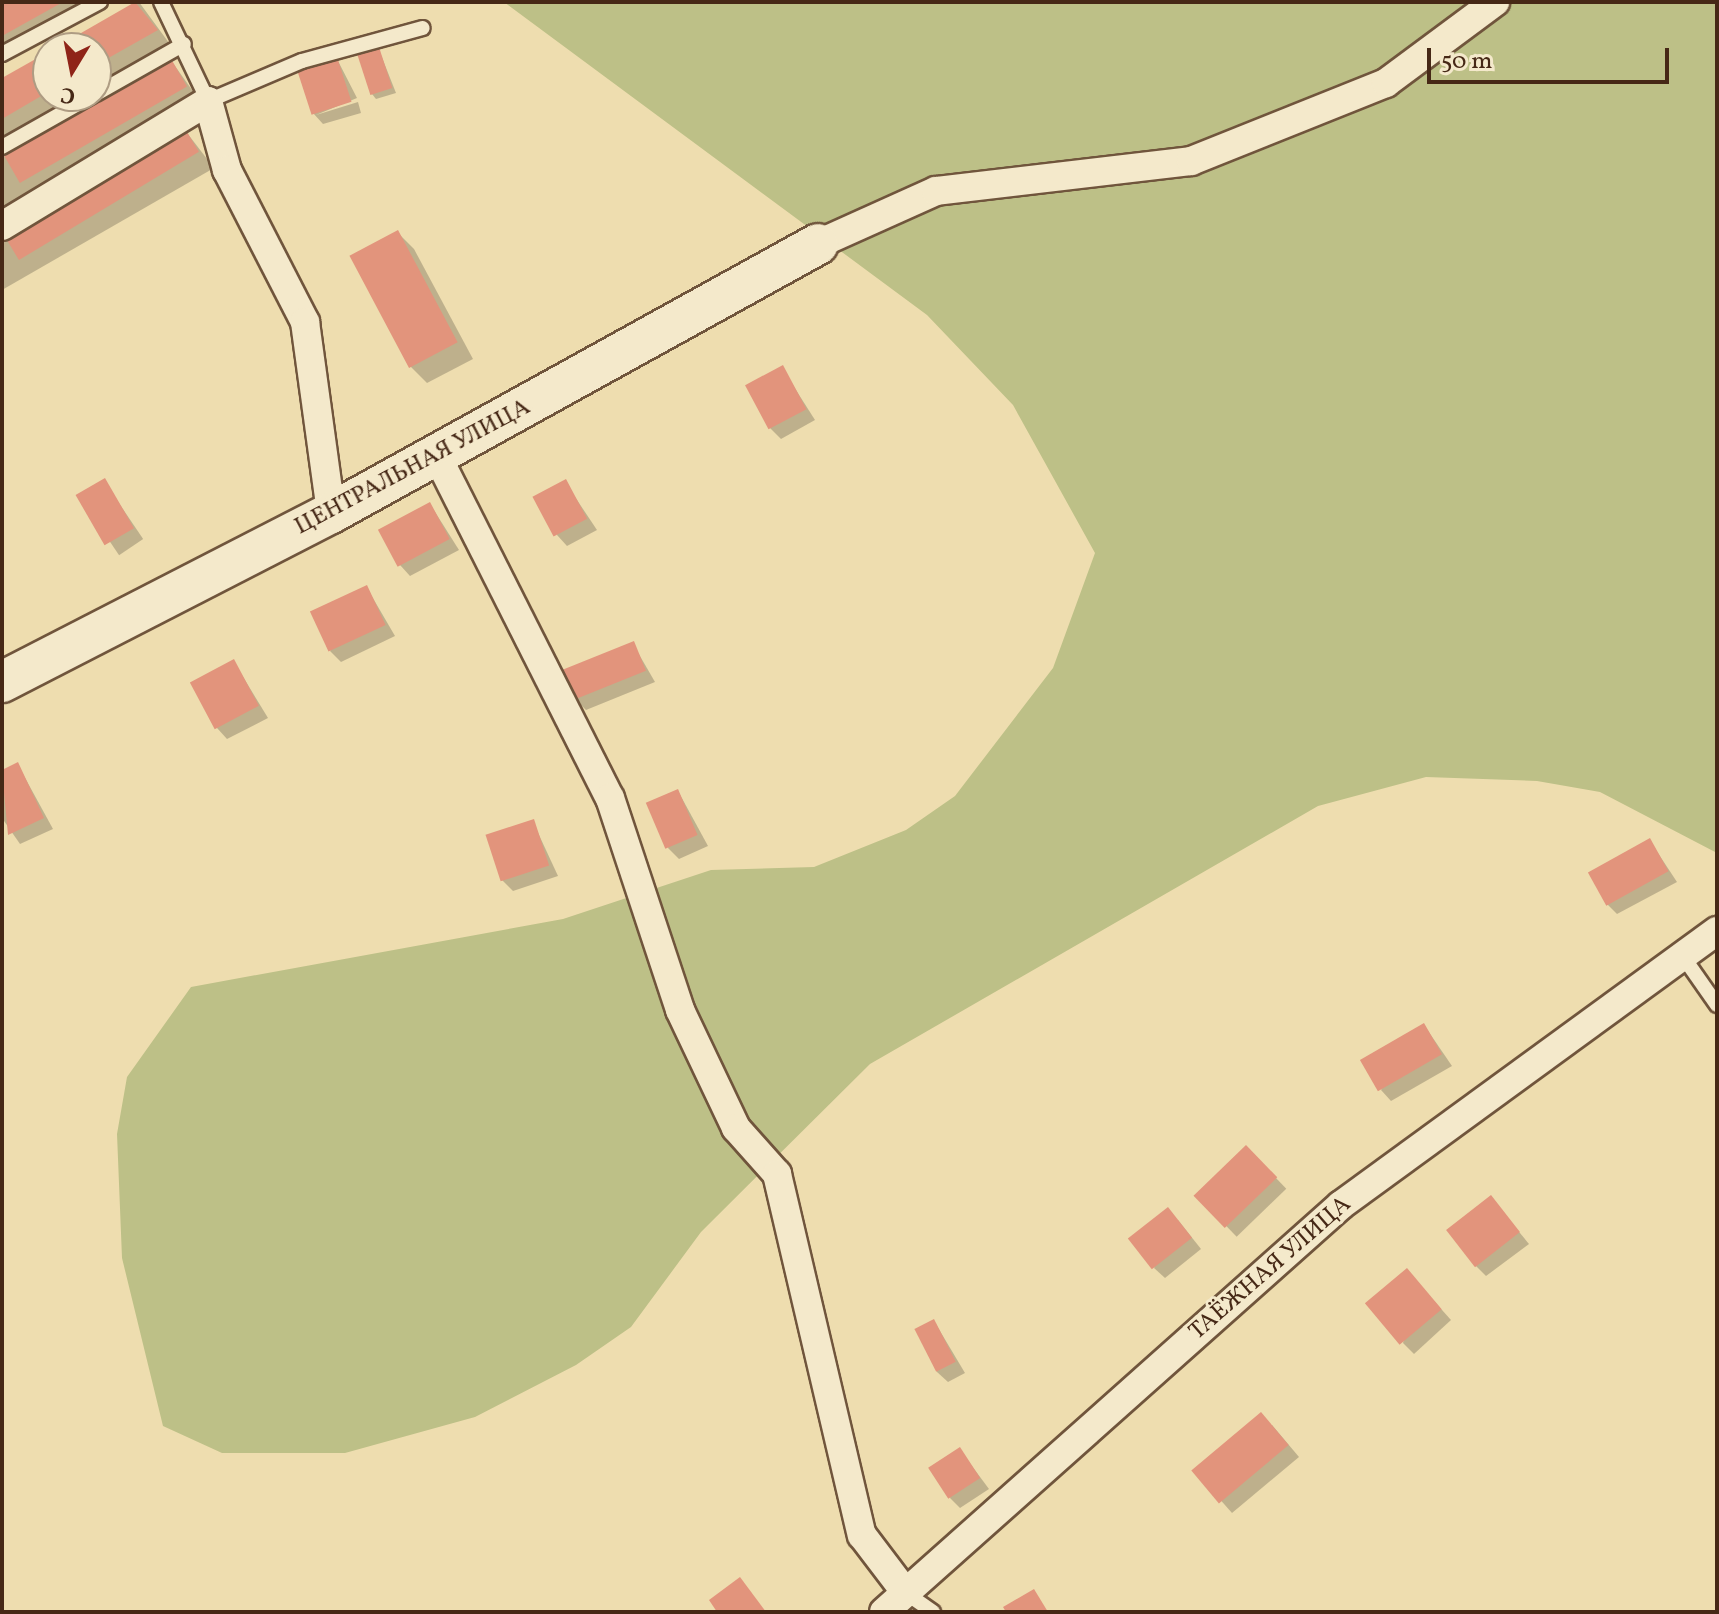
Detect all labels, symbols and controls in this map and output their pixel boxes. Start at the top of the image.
north arrow [32,32,112,112]
scale bar [1431,32,1673,82]
text: 50 m [1441,45,1493,79]
text: С [58,78,78,111]
street label: ЦЕНТРАЛЬНАЯ УЛИЦА [290,394,536,542]
street label: ТАЁЖНАЯ УЛИЦА [1184,1191,1358,1347]

